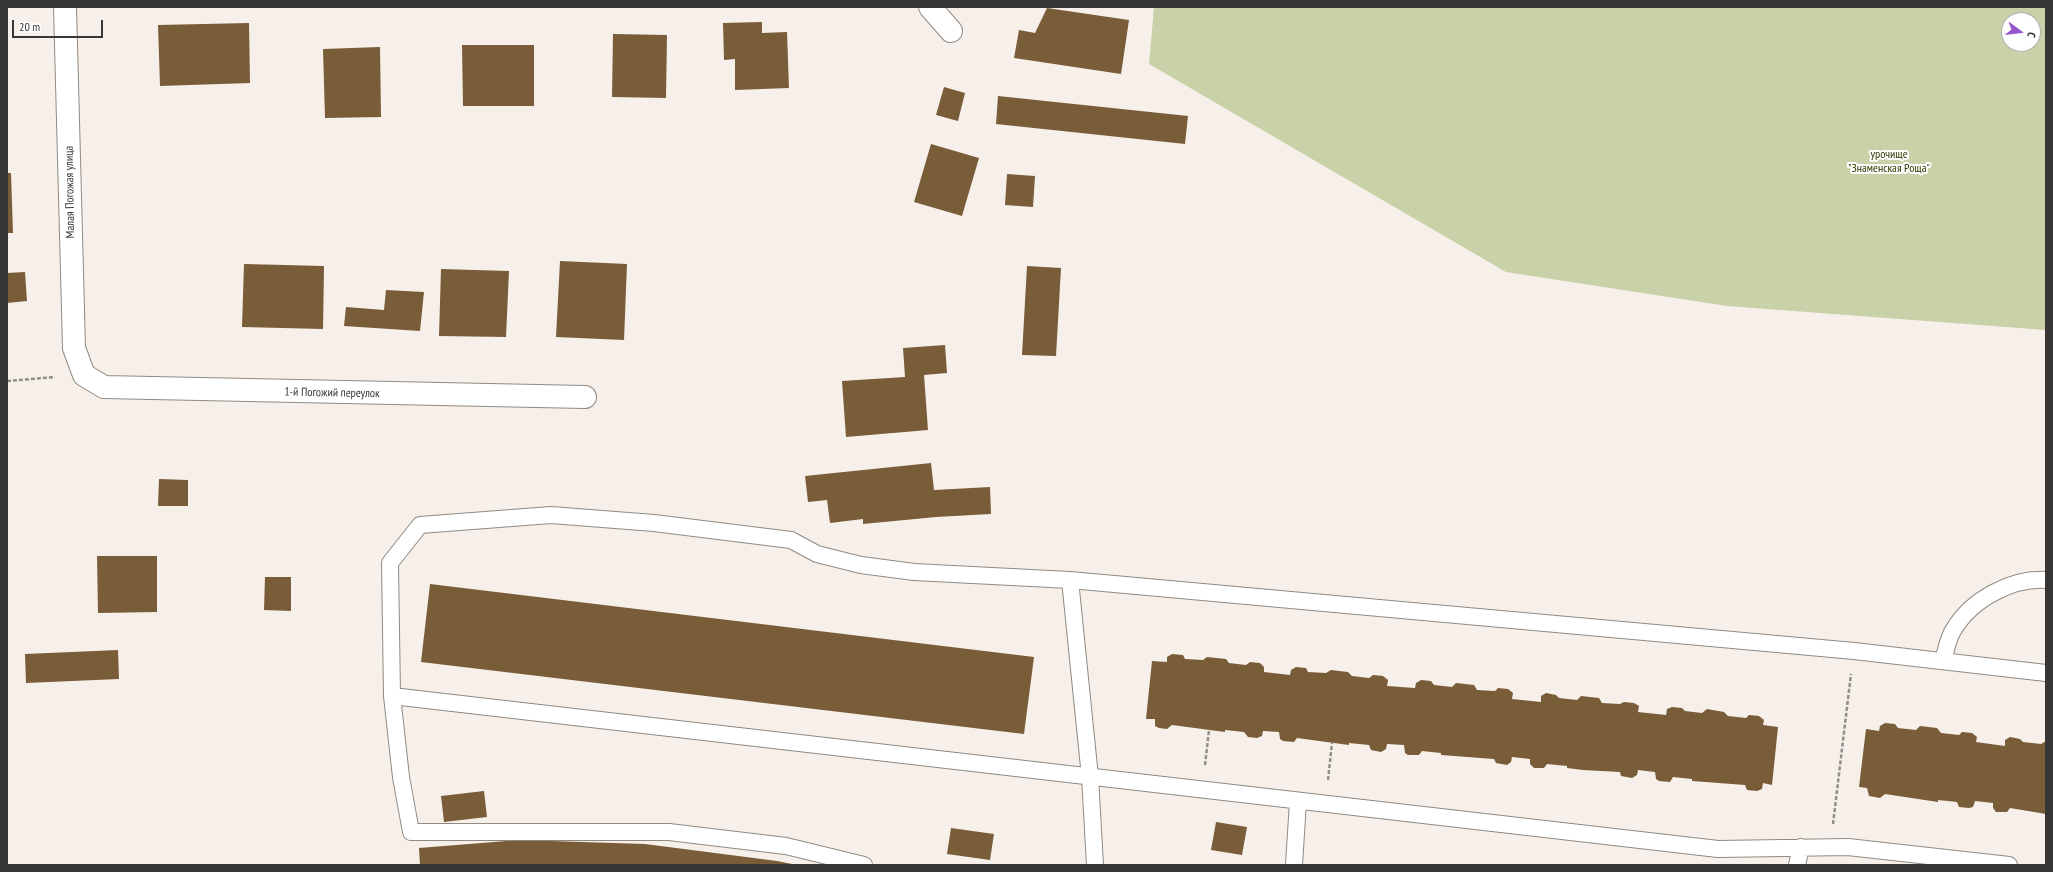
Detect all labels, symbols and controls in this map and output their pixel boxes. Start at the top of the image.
scale bar [14,12,105,38]
north arrow [2001,12,2041,52]
text: 20 m [19,19,40,34]
text: С [2024,31,2039,39]
street label: Малая Погожая улица [62,146,78,238]
park label: урочище "Знаменская Роща" [1848,148,1930,176]
street label: 1-й Погожий переулок [284,385,380,401]

